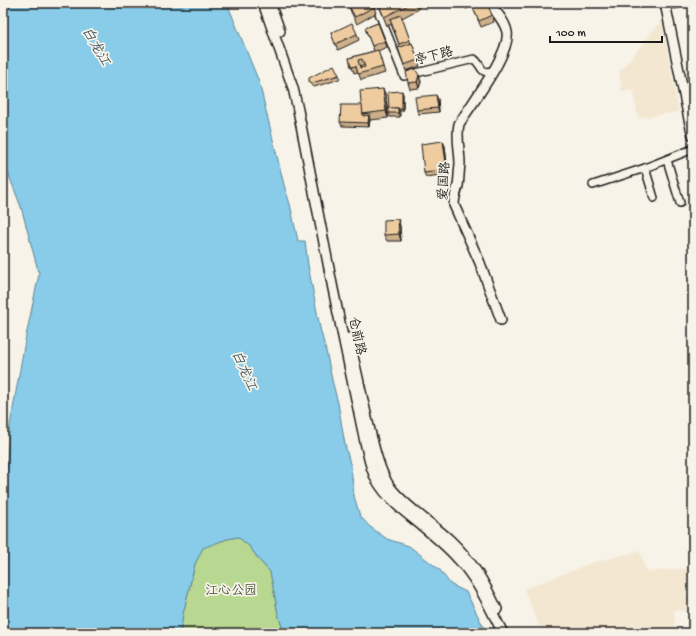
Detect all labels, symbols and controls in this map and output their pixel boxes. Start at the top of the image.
scale bar [550,18,662,44]
water label: 白龙江 [77,24,114,70]
text: 100 m [555,27,586,41]
street label: 亭下路 [413,44,455,69]
street label: 爱国路 [435,161,454,201]
street label: 仓前路 [345,315,368,357]
water label: 白龙江 [227,348,261,395]
park label: 江心公园 [205,583,257,599]

